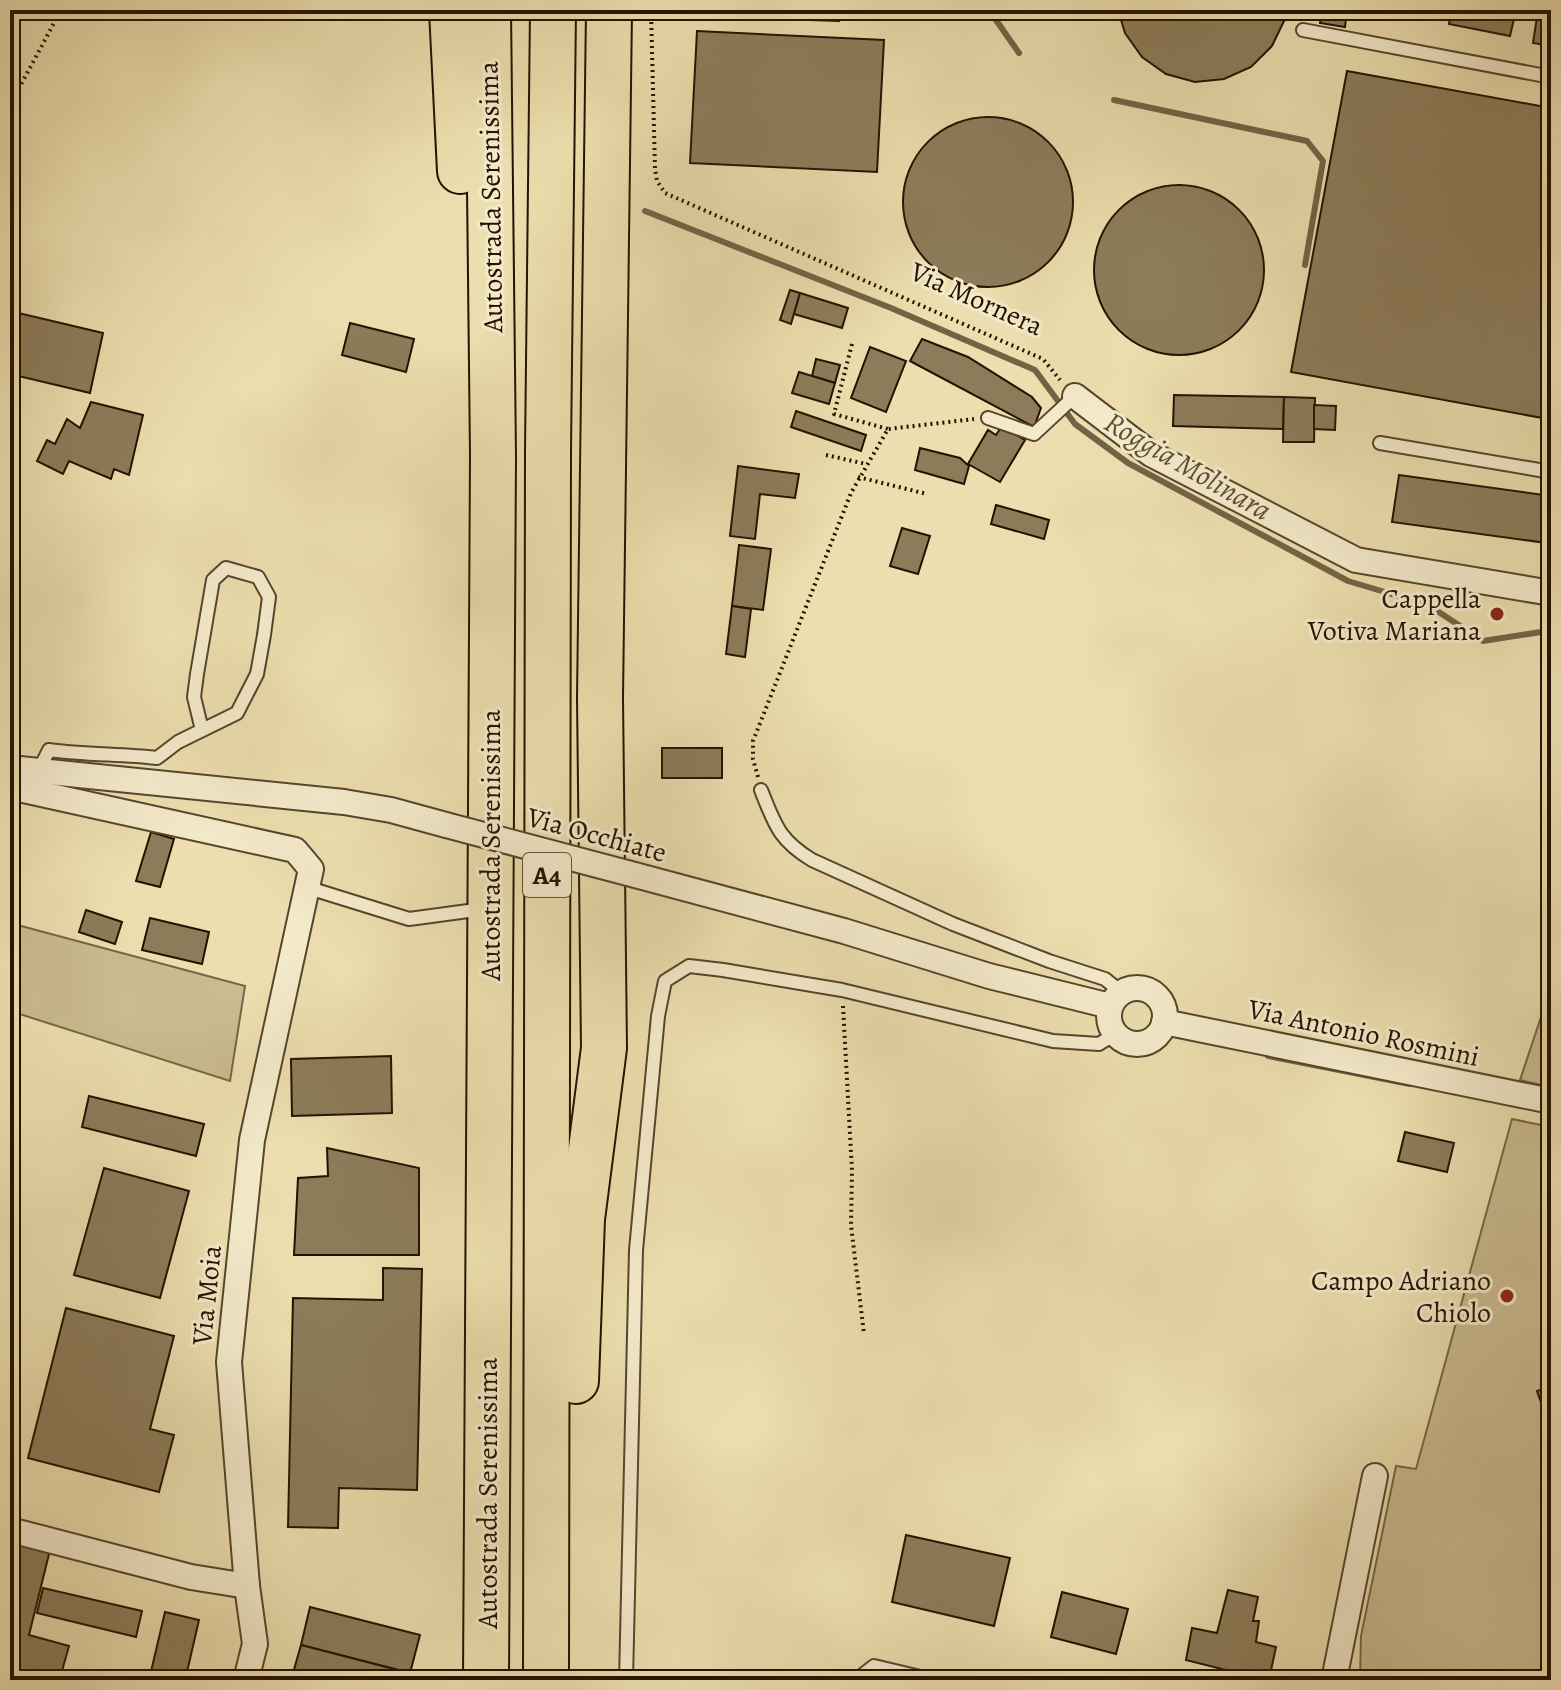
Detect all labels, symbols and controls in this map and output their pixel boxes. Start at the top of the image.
street label: Autostrada Serenissima [470,61,512,334]
street label: Via Mornera [903,252,1049,345]
water label: Roggia Molinara [1097,402,1279,530]
place label: Cappella Votiva Mariana [1307,580,1481,650]
marker: Cappella Votiva Mariana [1488,605,1506,623]
street label: Autostrada Serenissima [472,709,510,982]
street label: Via Occhiate [522,798,671,872]
road number: A4 [523,853,571,897]
street label: Via Antonio Rosmini [1244,990,1483,1076]
street label: Via Moia [183,1243,231,1348]
place label: Campo Adriano Chiolo [1311,1262,1491,1332]
marker: Campo Adriano Chiolo [1498,1287,1516,1305]
street label: Autostrada Serenissima [469,1357,507,1630]

